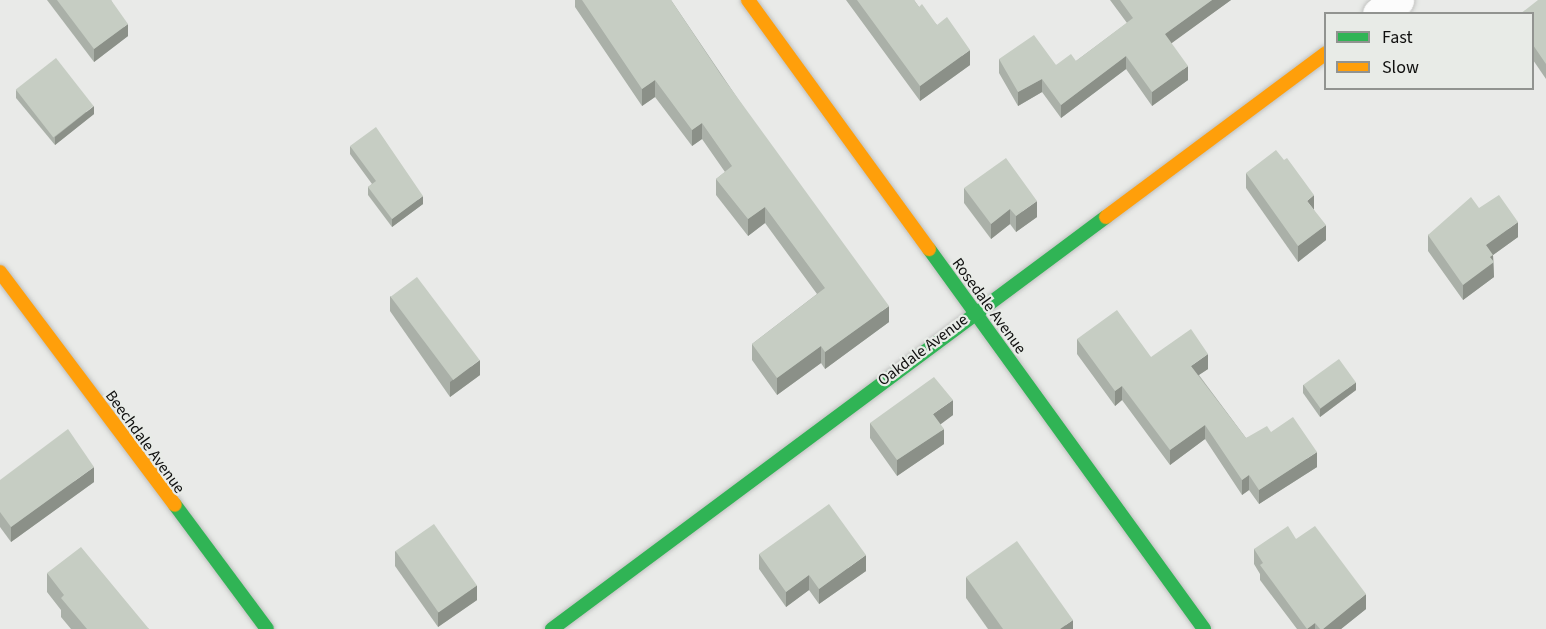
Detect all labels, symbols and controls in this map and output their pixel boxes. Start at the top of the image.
legend [1324,12,1534,90]
text: Fast [1382,25,1413,50]
text: Slow [1382,55,1419,80]
street label: Rosedale Avenue [948,254,1030,358]
street label: Oakdale Avenue [874,310,972,390]
street label: Beechdale Avenue [101,387,189,497]

